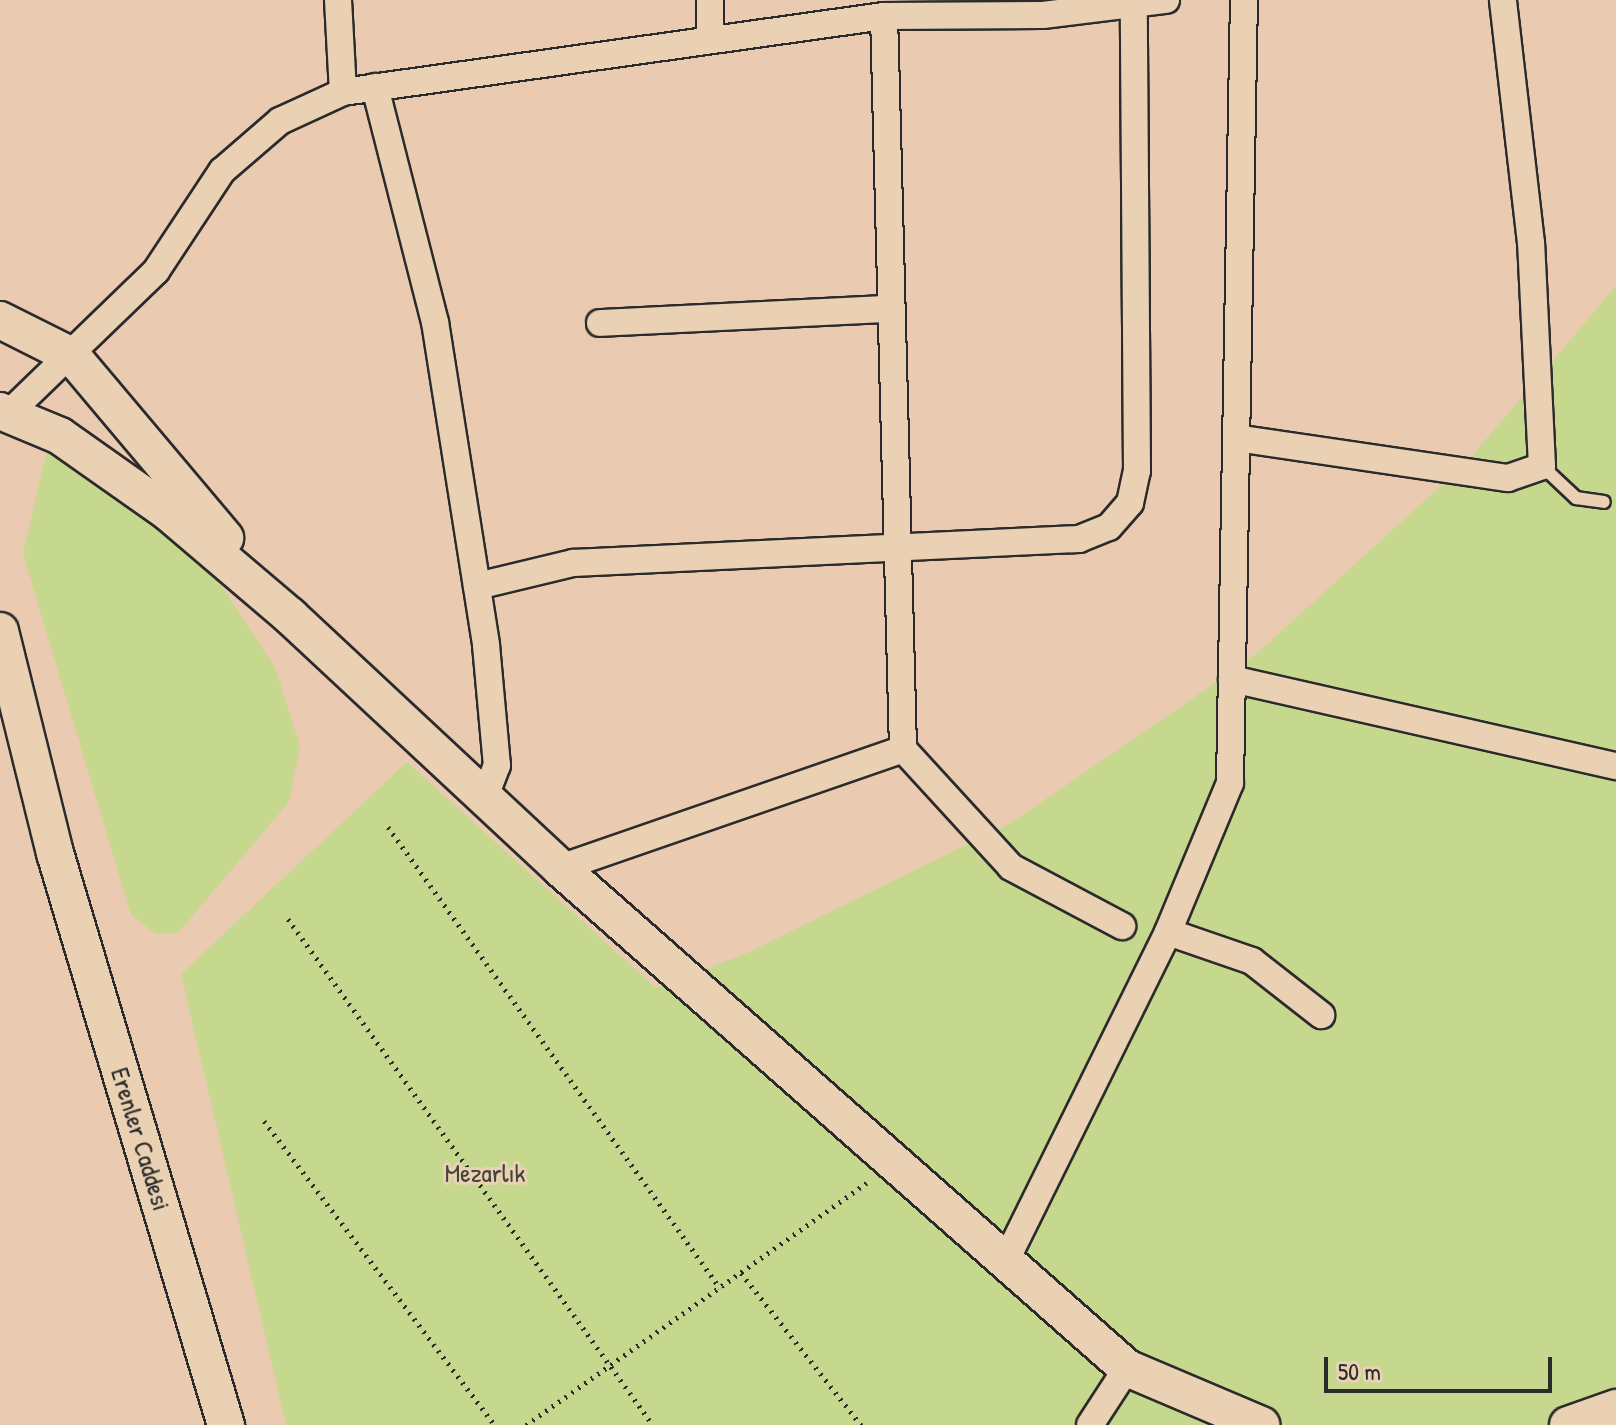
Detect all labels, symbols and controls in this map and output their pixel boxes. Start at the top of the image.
street label: Erenler Caddesi [104,1064,178,1214]
park label: Mezarlık [445,1157,525,1189]
scale bar [1328,1341,1556,1391]
text: 50 m [1338,1355,1381,1387]

